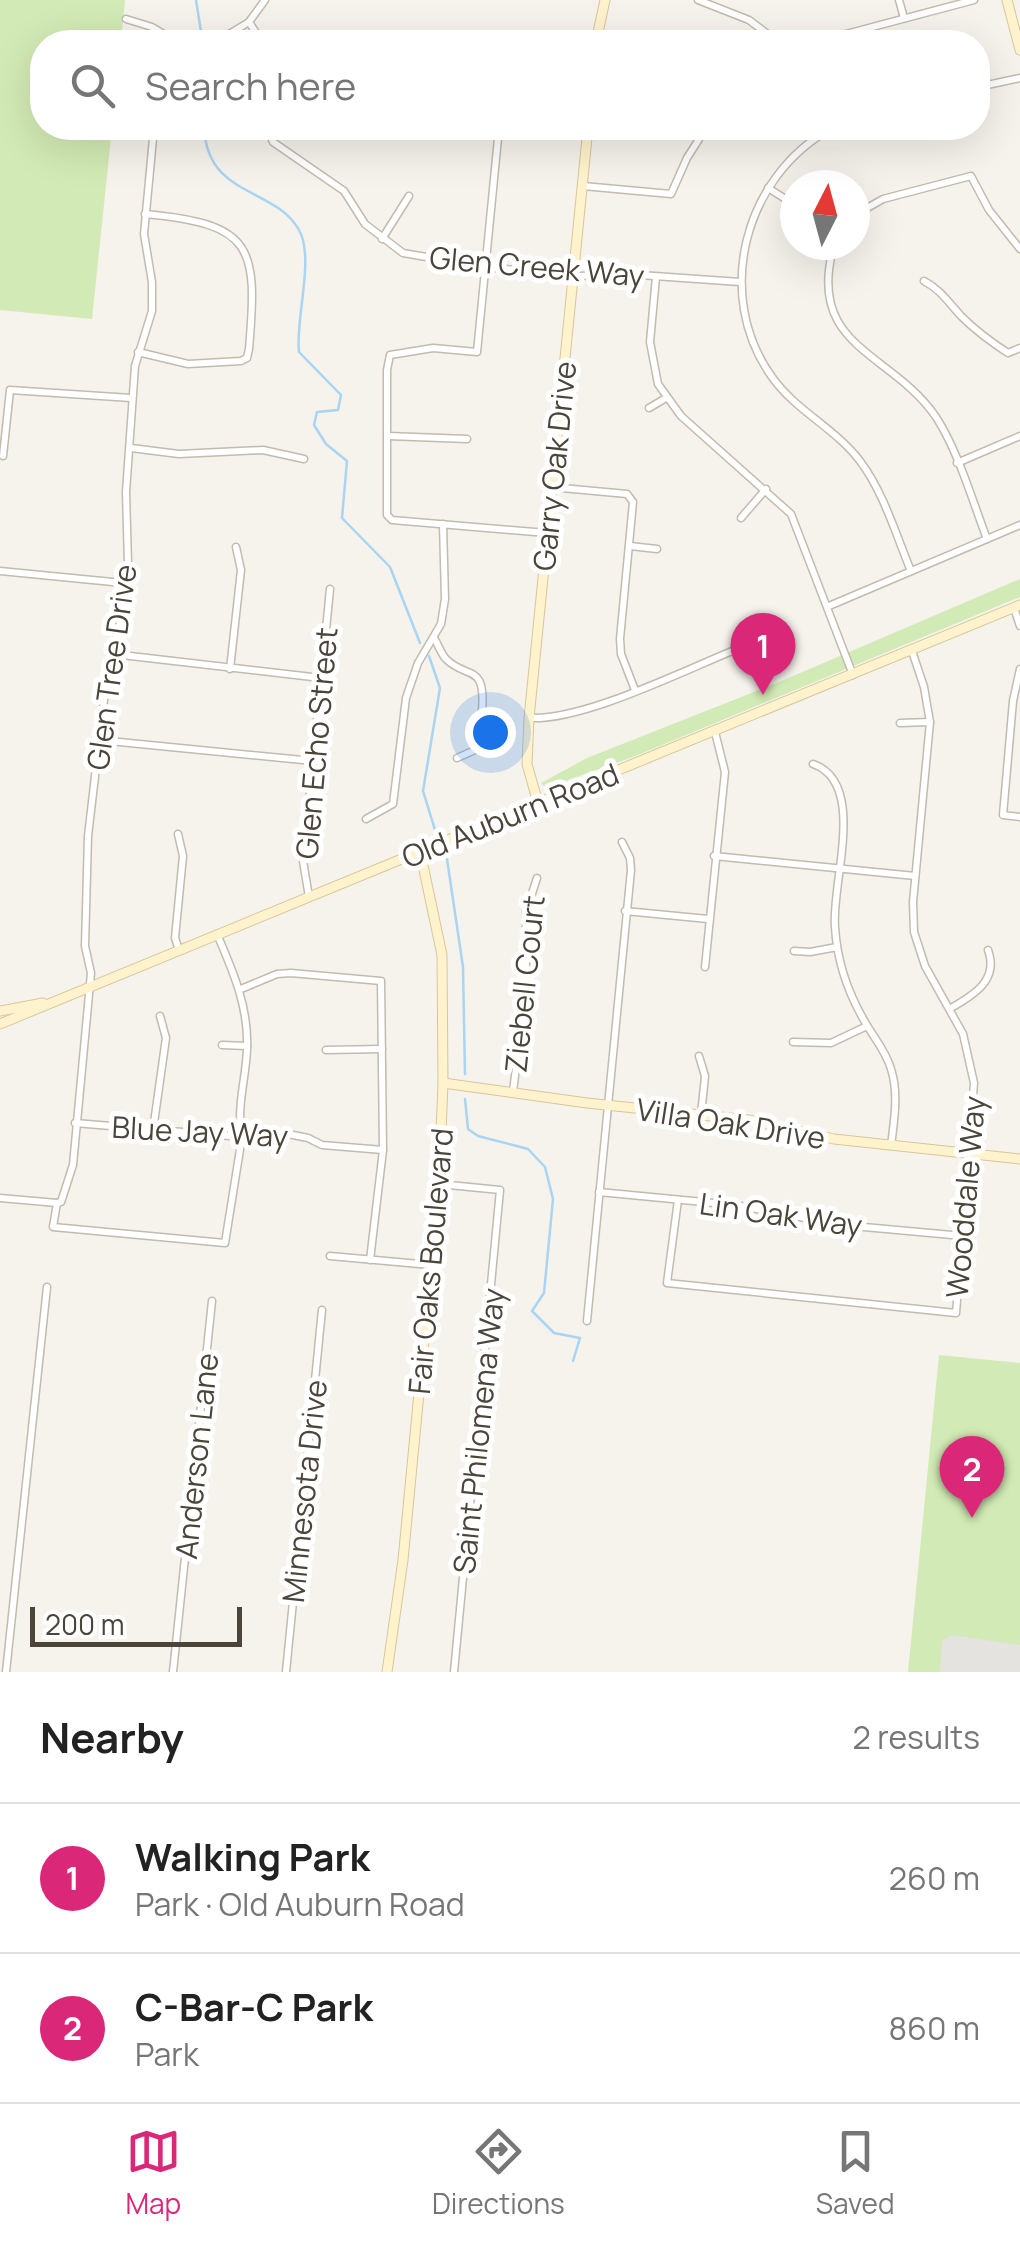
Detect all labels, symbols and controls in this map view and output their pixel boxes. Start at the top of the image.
search box [30,30,990,140]
icon: search [65,58,120,113]
text: Search here [145,59,356,111]
north arrow [780,170,870,260]
street label: Glen Creek Way [428,236,646,296]
street label: Garry Oak Drive [523,359,585,573]
street label: Glen Tree Drive [76,562,146,772]
pin: 1 [730,612,796,695]
street label: Glen Echo Street [285,625,347,861]
your location [465,707,516,758]
street label: Old Auburn Road [395,753,625,877]
street label: Ziebell Court [494,893,554,1075]
street label: Villa Oak Drive [634,1088,828,1158]
street label: Wooddale Way [936,1094,994,1300]
street label: Blue Jay Way [111,1106,289,1156]
street label: Fair Oaks Boulevard [398,1126,462,1396]
street label: Lin Oak Way [697,1182,865,1246]
street label: Saint Philomena Way [443,1286,513,1576]
street label: Anderson Lane [165,1351,227,1561]
street label: Minnesota Drive [272,1378,336,1604]
pin: 2 [940,1436,1004,1518]
scale bar [30,1602,242,1646]
text: 200 m [45,1605,124,1643]
text: Nearby [40,1708,184,1766]
text: 2 results [853,1715,980,1759]
text: Walking Park [135,1830,370,1882]
text: 1 [65,1856,80,1900]
text: 260 m [889,1856,980,1900]
text: Park · Old Auburn Road [135,1882,465,1926]
text: C-Bar-C Park [135,1980,373,2032]
text: 2 [63,2006,82,2050]
text: 860 m [889,2006,980,2050]
text: Park [135,2032,199,2076]
tab: Map [125,2124,181,2222]
tab: Directions [432,2124,565,2222]
tab: Saved [816,2124,895,2222]

